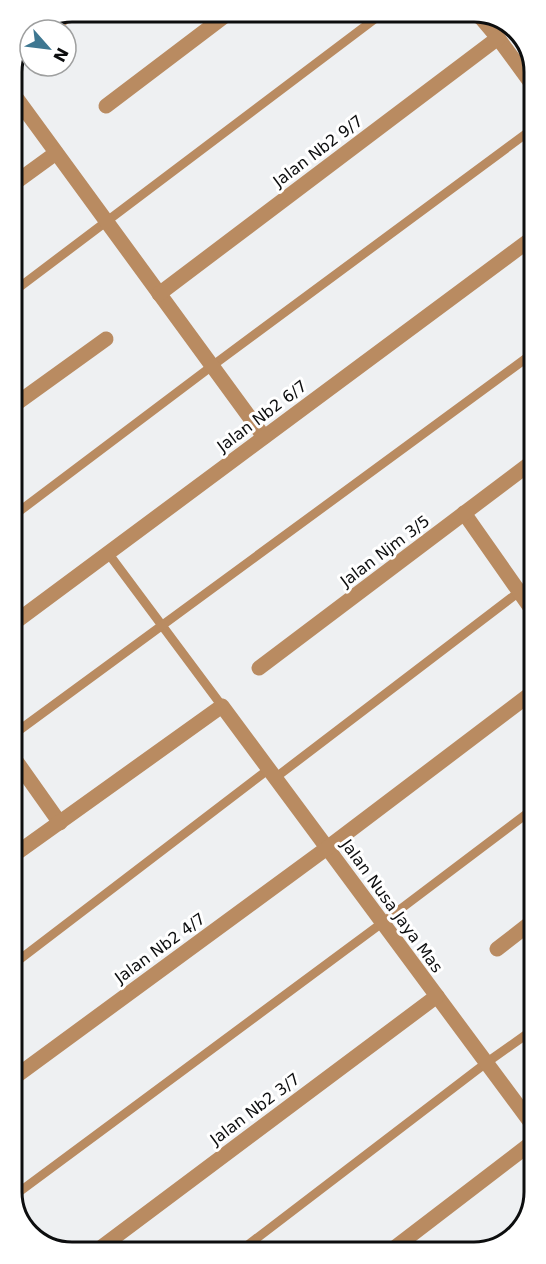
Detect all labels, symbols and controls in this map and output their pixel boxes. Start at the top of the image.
north arrow [18,18,78,78]
text: N [49,44,72,65]
street label: Jalan Nb2 9/7 [269,111,367,191]
street label: Jalan Nb2 6/7 [213,376,311,456]
street label: Jalan Njm 3/5 [336,511,433,591]
street label: Jalan Nusa Jaya Mas [337,835,447,976]
street label: Jalan Nb2 4/7 [110,909,209,988]
street label: Jalan Nb2 3/7 [206,1069,304,1149]

